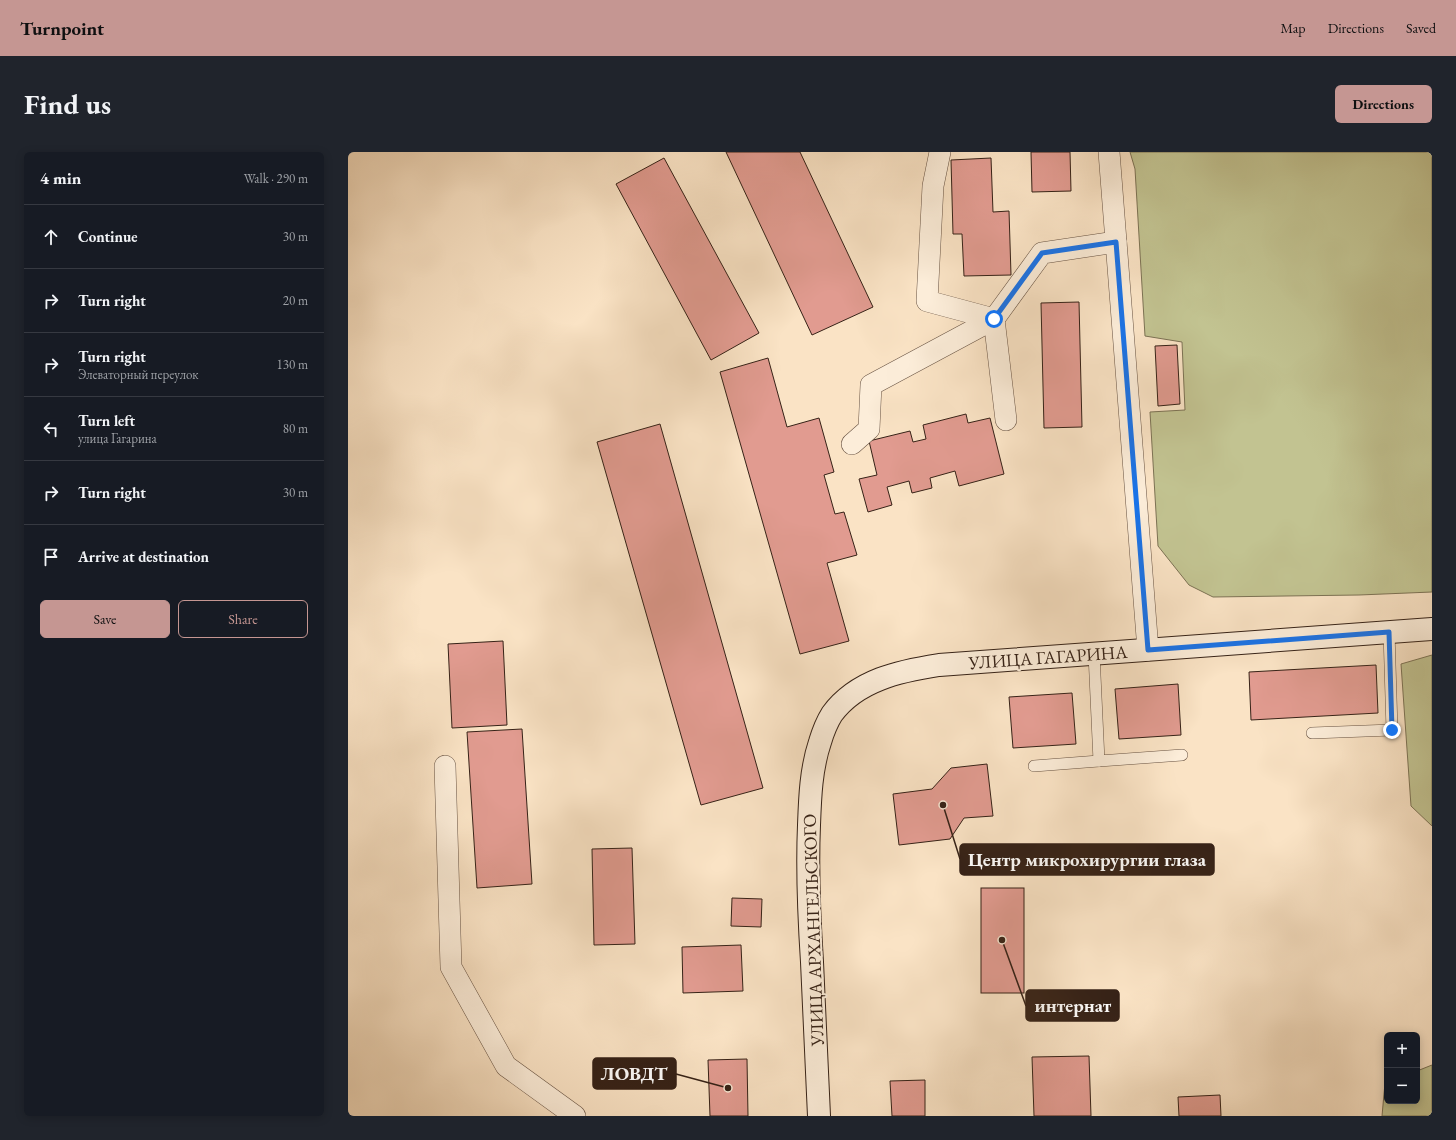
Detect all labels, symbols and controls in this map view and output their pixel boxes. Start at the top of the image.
text: Turnpoint [20,16,104,41]
text: Map [1280,19,1306,37]
text: Directions [1328,19,1384,37]
text: Saved [1406,19,1436,37]
button: Directions [1335,85,1432,123]
text: Find us [24,86,111,122]
text: 4 min [40,167,81,189]
text: Walk · 290 m [244,170,308,187]
icon: ahead [40,226,62,248]
text: Continue [78,227,138,246]
text: 30 m [283,228,308,245]
icon: right [40,290,62,312]
text: Turn right [78,291,146,310]
text: 20 m [283,292,308,309]
route start [985,310,1003,328]
text: Turn right [78,347,146,366]
icon: right [40,354,62,376]
text: 130 m [277,356,308,373]
text: Элеваторный переулок [78,366,199,383]
text: Turn left [78,411,135,430]
icon: left [40,418,62,440]
text: 80 m [283,420,308,437]
text: улица Гагарина [78,430,157,447]
icon: right [40,482,62,504]
text: Turn right [78,483,146,502]
text: 30 m [283,484,308,501]
icon: arrive [40,546,62,568]
text: Arrive at destination [78,547,209,566]
button: Save [40,600,170,638]
button: Share [178,600,308,638]
street label: УЛИЦА ГАГАРИНА [967,640,1129,674]
route end [1383,721,1401,739]
street label: УЛИЦА АРХАНГЕЛЬСКОГО [797,813,829,1048]
callout: Центр микрохирургии глаза [960,844,1214,875]
text: Центр микрохирургии глаза [968,847,1207,872]
callout: интернат [1026,990,1119,1021]
text: интернат [1035,993,1112,1018]
map controls [1384,1032,1420,1104]
button: + [1384,1032,1420,1068]
callout: ЛОВДТ [593,1058,676,1089]
text: ЛОВДТ [601,1061,668,1086]
button: − [1384,1068,1420,1104]

